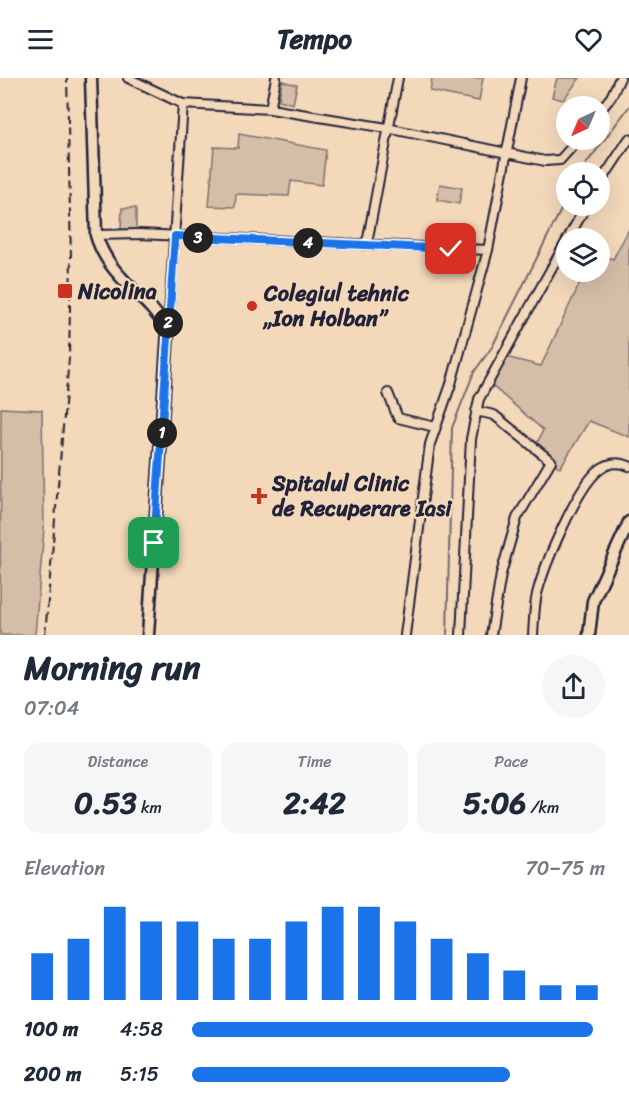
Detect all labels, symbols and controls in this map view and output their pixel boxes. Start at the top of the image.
text: Tempo [277,15,352,63]
icon: menu [24,23,57,56]
icon: heart [572,23,605,56]
north arrow [556,96,610,150]
map controls [556,96,610,282]
button: locate [556,162,610,216]
pin: 3 [183,223,213,253]
text: 3 [194,223,202,252]
pin [425,223,476,274]
pin: 4 [293,228,323,258]
text: 4 [303,228,313,257]
button: layers [556,228,610,282]
icon: check [434,232,467,265]
place label: Nicolina [77,272,157,311]
place label: Colegiul tehnic „Ion Holban” [262,274,410,338]
marker: Nicolina [56,282,74,300]
marker: Colegiul tehnic „Ion Holban” [245,299,259,313]
pin: 2 [153,308,183,338]
text: 2 [163,308,173,337]
pin: 1 [147,418,177,448]
text: 1 [159,418,165,447]
place label: Spitalul Clinic de Recuperare Iasi [271,464,453,528]
marker: Spitalul Clinic de Recuperare Iasi [250,487,268,505]
pin [128,517,179,568]
icon: arrive [137,526,170,559]
text: Morning run [24,639,200,697]
button: share [542,655,605,718]
text: 07:04 [24,691,79,726]
text: Distance [87,747,148,776]
text: Time [298,747,331,776]
text: Pace [494,747,528,776]
text: 0.53 [74,776,137,830]
text: 2:42 [283,776,346,830]
text: 5:06 [463,776,526,830]
text: km [137,793,162,822]
text: /km [526,793,559,822]
text: Elevation [24,851,105,886]
text: 70–75 m [525,851,605,886]
text: 100 m [24,1012,78,1047]
text: 4:58 [120,1012,163,1047]
text: 200 m [24,1057,81,1092]
text: 5:15 [120,1057,159,1092]

